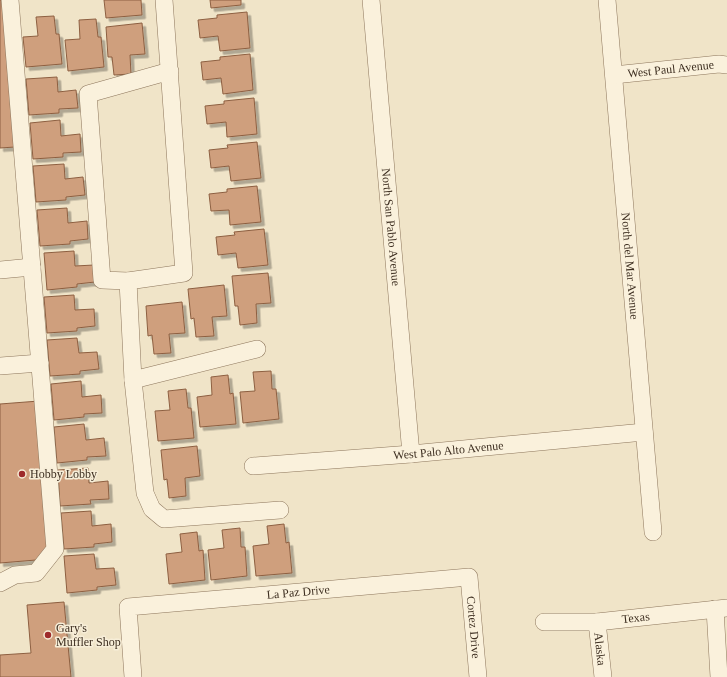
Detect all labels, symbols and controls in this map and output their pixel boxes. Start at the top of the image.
street label: West Paul Avenue [627,58,715,81]
street label: North San Pablo Avenue [379,168,403,287]
street label: North del Mar Avenue [618,212,642,320]
street label: West Palo Alto Avenue [393,438,504,462]
place label: Hobby Lobby [30,467,97,481]
marker: Hobby Lobby [17,469,27,479]
street label: La Paz Drive [266,582,330,602]
street label: Cortez Drive [464,596,483,659]
street label: Texas [621,609,651,626]
place label: Gary's Muffler Shop [56,621,121,649]
marker: Gary's Muffler Shop [43,630,53,640]
street label: Alaska [591,632,609,667]

